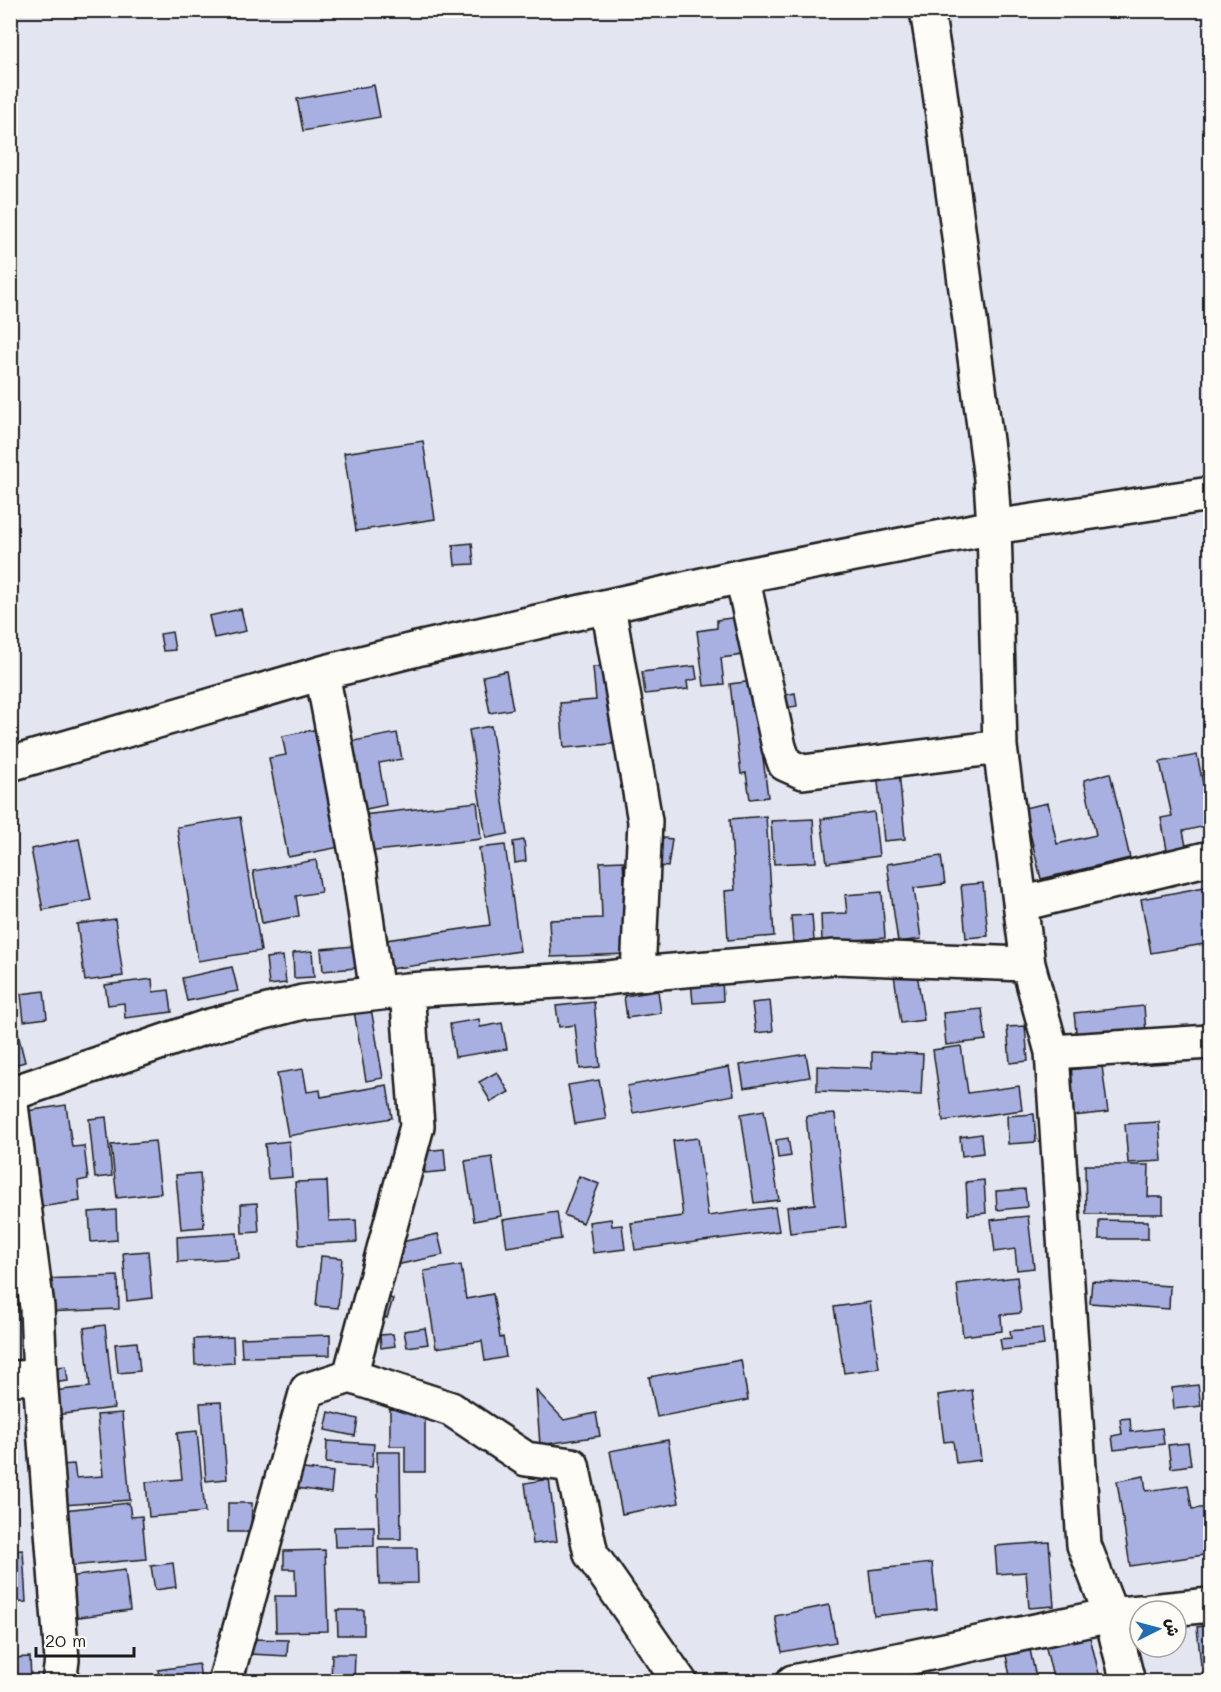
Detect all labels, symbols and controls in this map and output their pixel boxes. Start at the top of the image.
north arrow [1128,1599,1188,1659]
text: ش [1162,1618,1185,1637]
scale bar [36,1620,134,1658]
text: 20 m [45,1628,86,1652]

